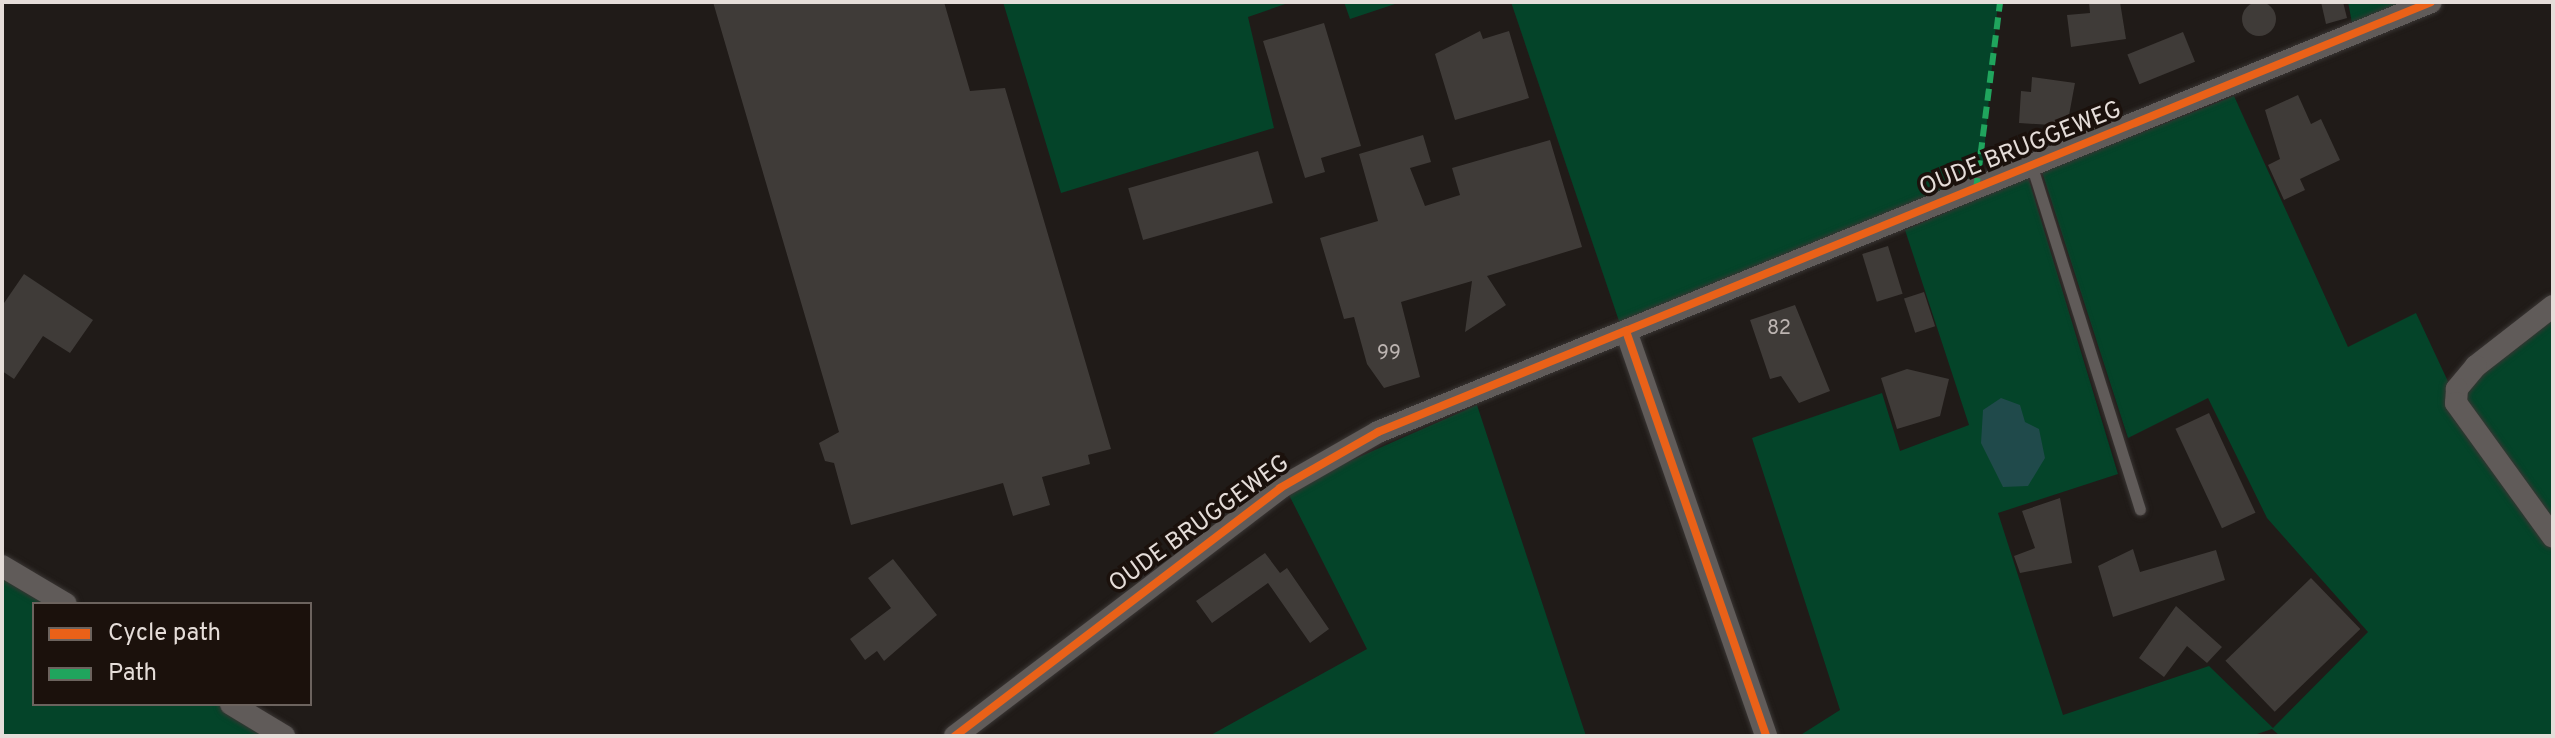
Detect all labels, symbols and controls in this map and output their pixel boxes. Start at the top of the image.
street label: OUDE BRUGGEWEG [1916,96,2126,204]
house number: 82 [1767,317,1791,341]
house number: 99 [1377,342,1401,366]
street label: OUDE BRUGGEWEG [1104,450,1296,600]
legend [32,602,312,706]
text: Cycle path [108,619,221,649]
text: Path [108,659,157,689]

